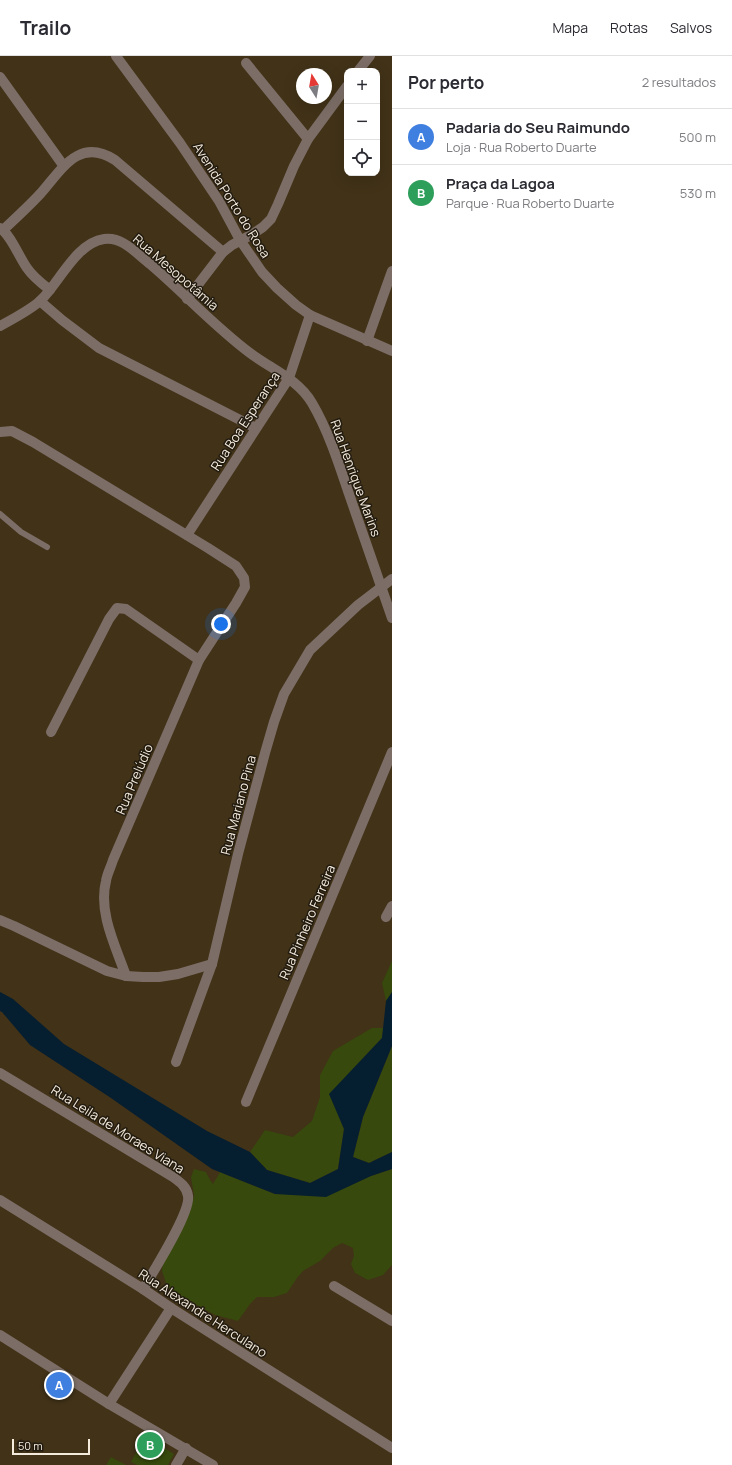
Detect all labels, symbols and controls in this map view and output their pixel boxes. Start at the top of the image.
text: Trailo [20,15,71,41]
text: Mapa [552,18,588,37]
text: Rotas [610,18,648,37]
text: Salvos [670,18,712,37]
north arrow [296,68,332,104]
map controls [344,68,380,176]
button: + [344,68,380,104]
text: Por perto [408,71,484,94]
text: 2 resultados [642,73,716,91]
button: − [344,104,380,140]
text: Padaria do Seu Raimundo [446,117,630,138]
text: A [417,128,425,146]
text: 500 m [679,128,716,146]
text: Loja · Rua Roberto Duarte [446,138,597,156]
street label: Avenida Porto do Rosa [189,139,275,261]
button: locate [344,140,380,176]
text: Praça da Lagoa [446,173,555,194]
text: B [417,184,425,202]
text: 530 m [680,184,716,202]
text: Parque · Rua Roberto Duarte [446,194,614,212]
street label: Rua Mesopotâmia [129,230,223,314]
street label: Rua Boa Esperança [206,368,284,474]
street label: Rua Henrique Marins [326,417,386,539]
your location [211,614,231,634]
street label: Rua Prelúdio [111,741,157,817]
street label: Rua Mariano Pina [216,753,260,857]
street label: Rua Pinheiro Ferreira [275,862,339,982]
street label: Rua Leila de Moraes Viana [48,1081,188,1177]
street label: Rua Alexandre Herculano [135,1265,271,1362]
pin: A [46,1370,72,1400]
pin: B [137,1430,163,1460]
scale bar [12,1437,90,1456]
text: 50 m [18,1438,43,1453]

